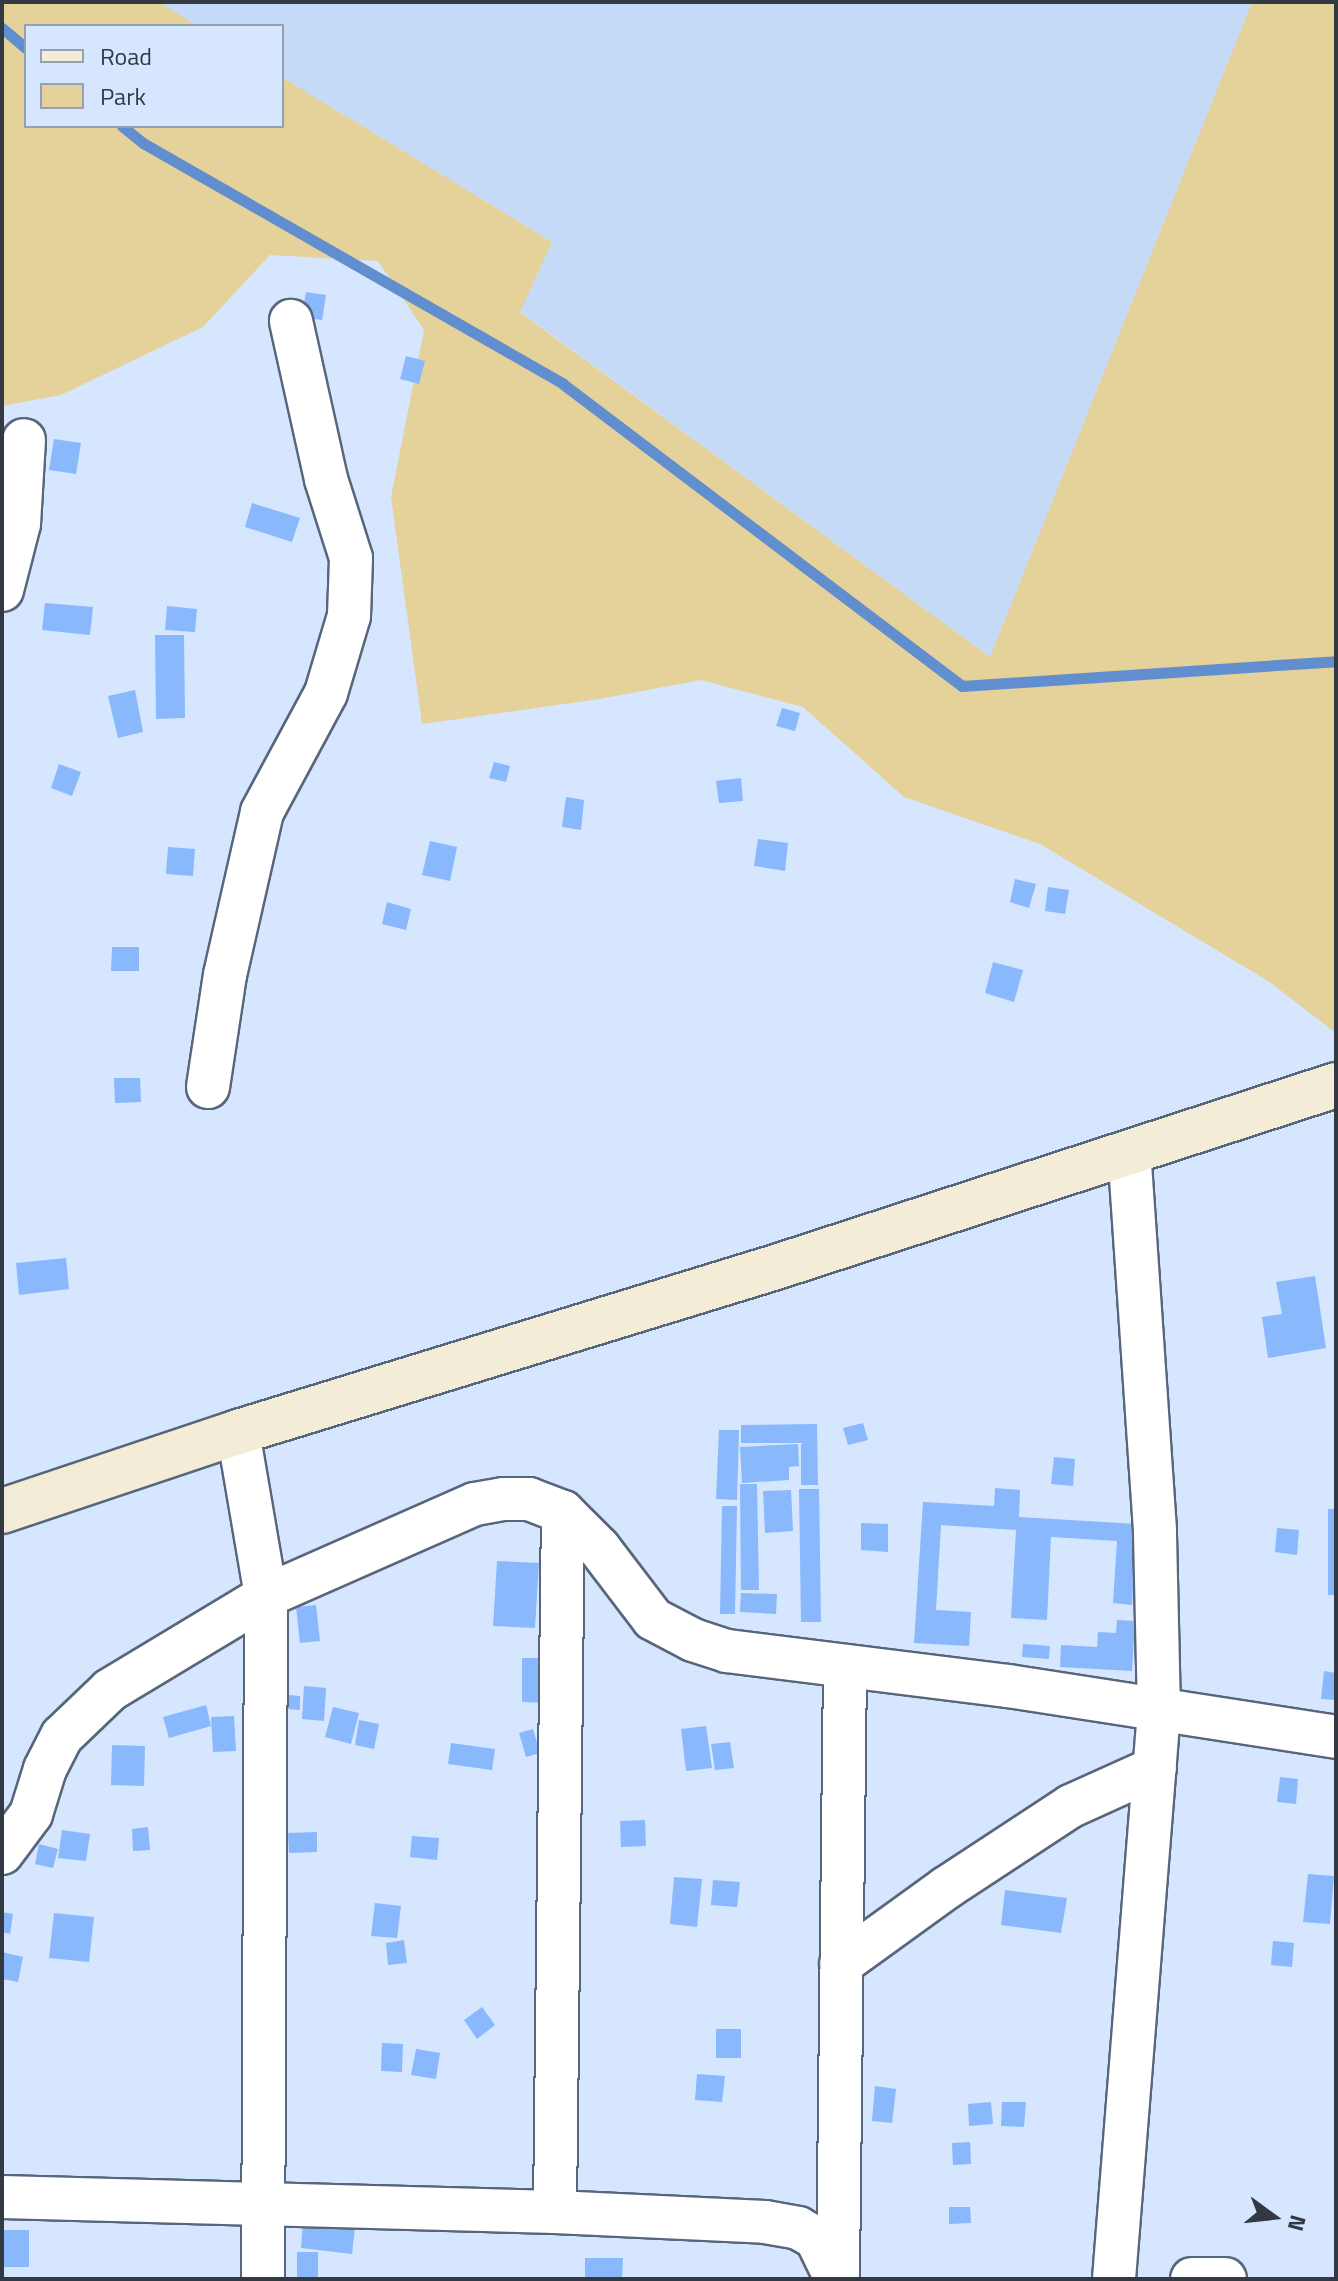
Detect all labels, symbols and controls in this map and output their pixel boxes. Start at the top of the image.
legend [24,24,284,128]
text: Road [100,38,152,74]
text: Park [100,78,146,114]
north arrow [1234,2177,1314,2257]
text: N [1279,2211,1316,2235]

